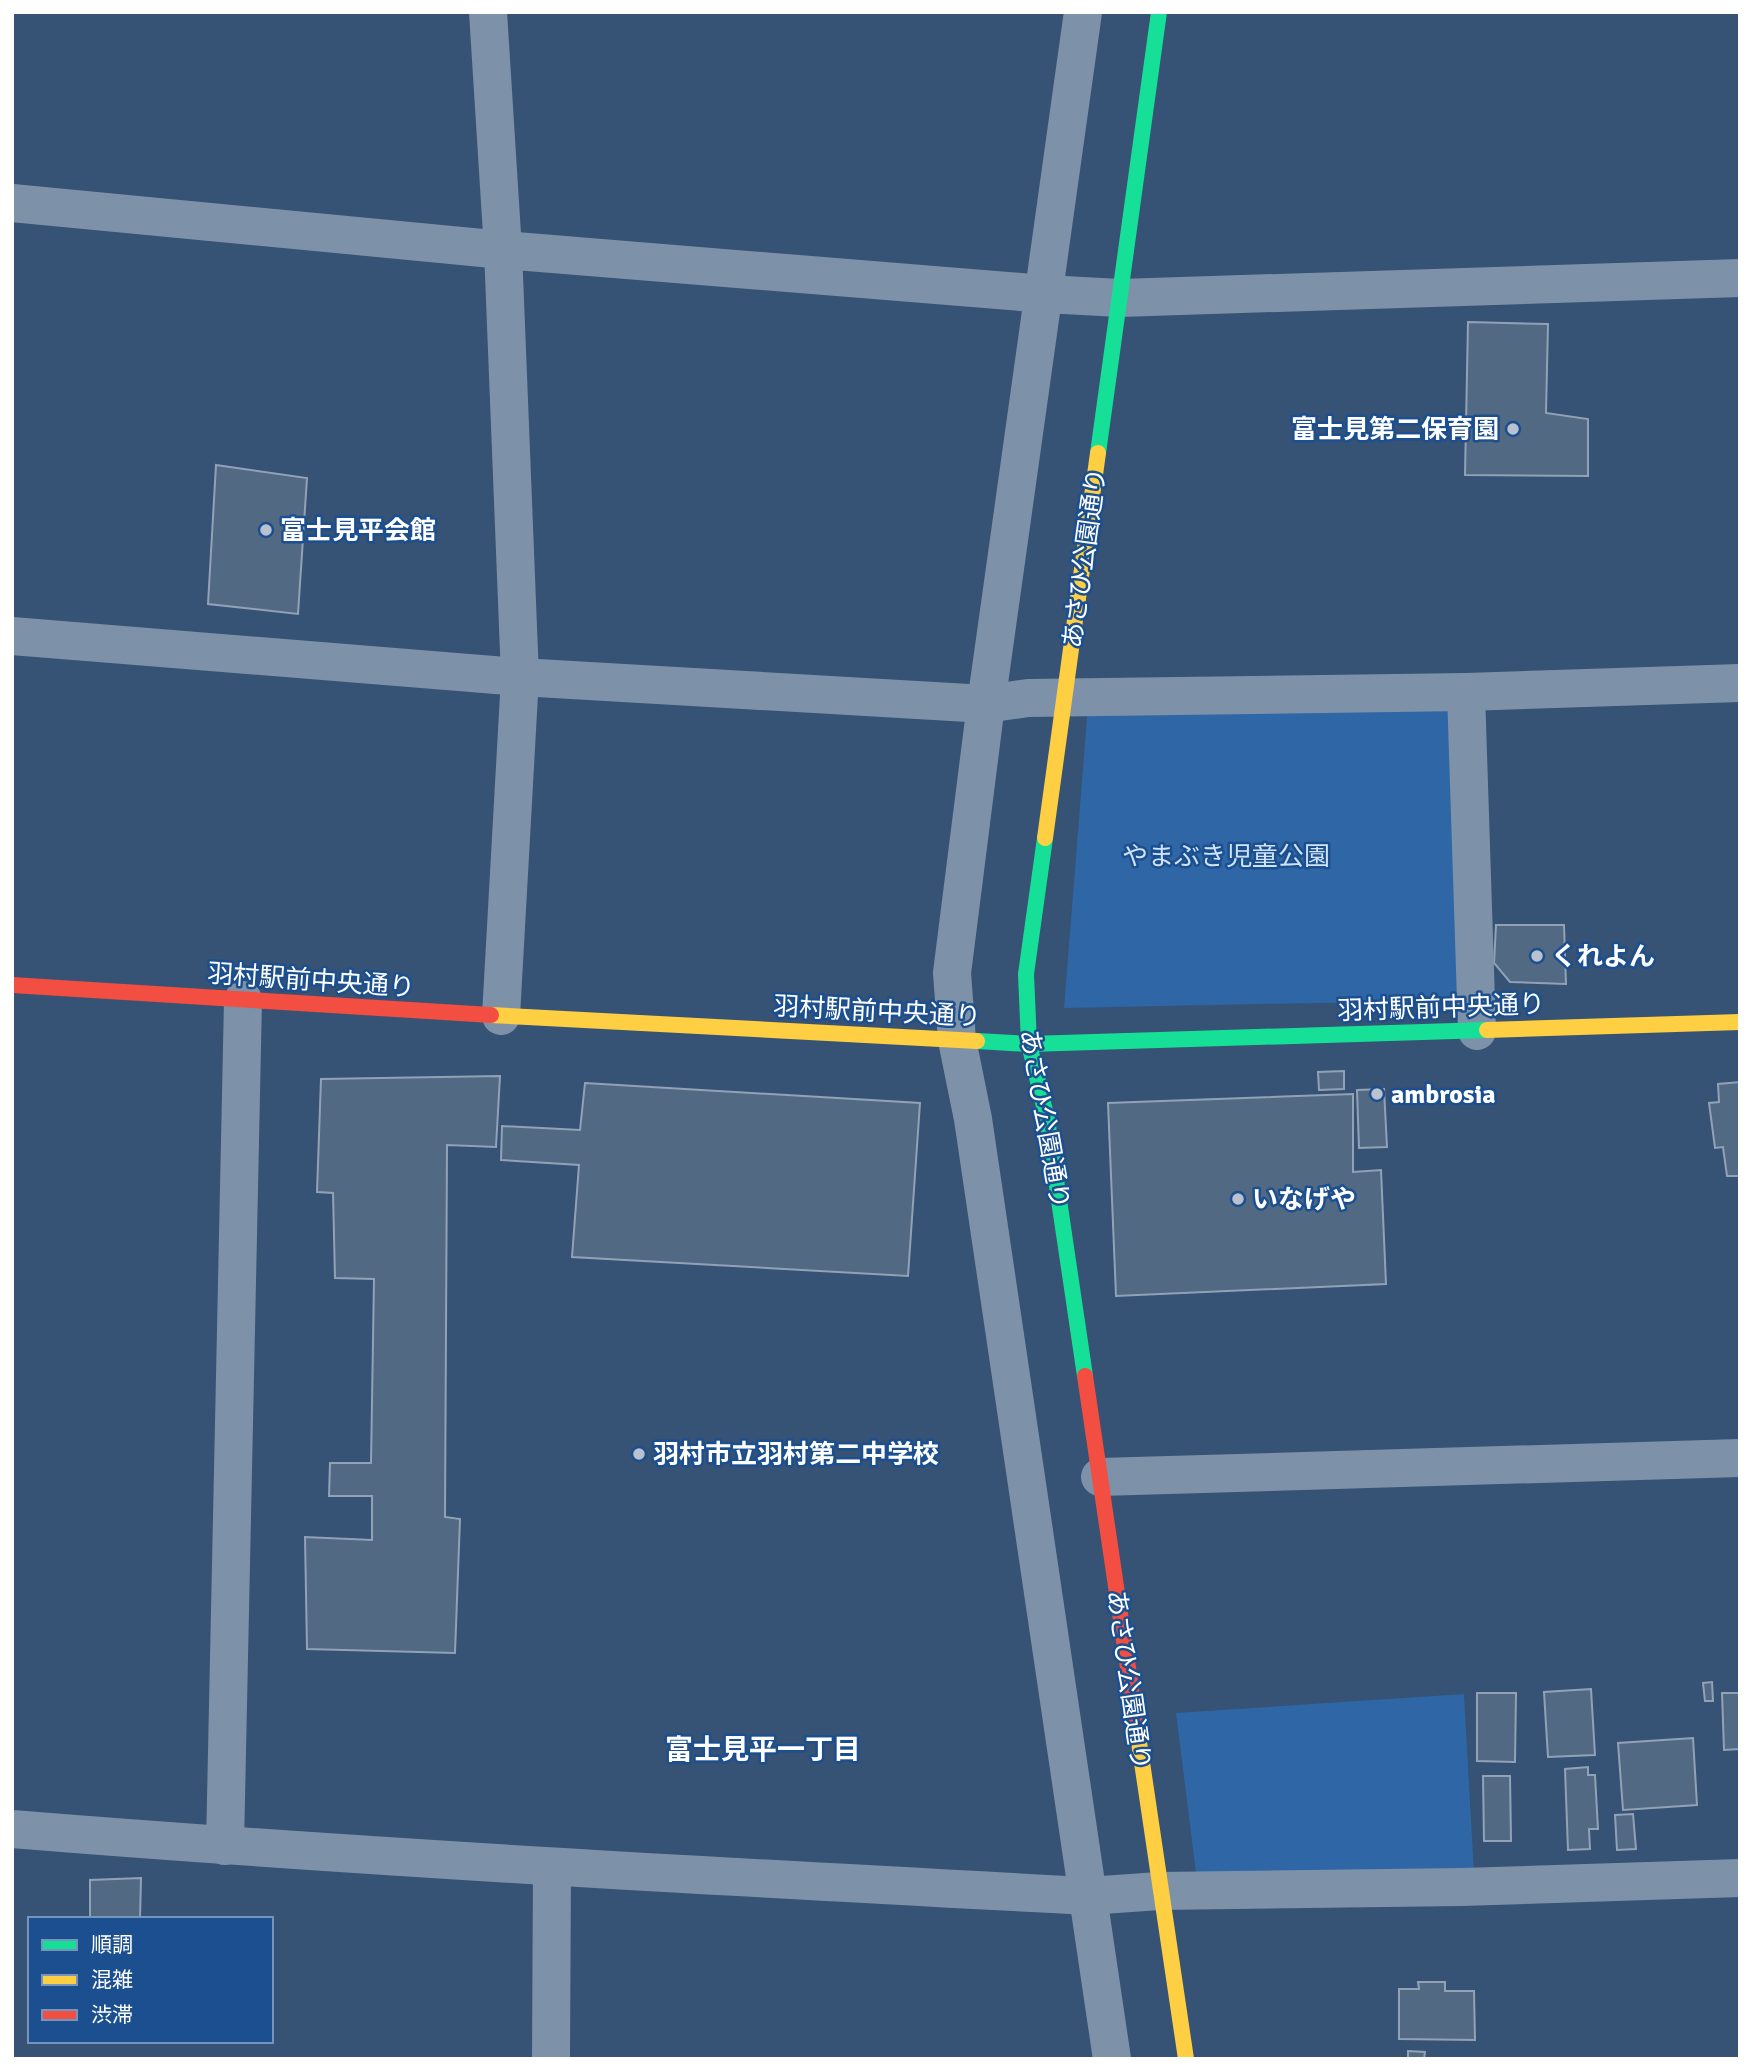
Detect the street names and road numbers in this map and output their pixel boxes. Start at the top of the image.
street label: あさひ公園通り [1056,466,1114,650]
street label: 羽村駅前中央通り [206,958,416,1004]
street label: 羽村駅前中央通り [1337,988,1546,1028]
street label: 羽村駅前中央通り [772,991,982,1033]
street label: あさひ公園通り [1012,1027,1076,1212]
street label: あさひ公園通り [1099,1588,1157,1772]

